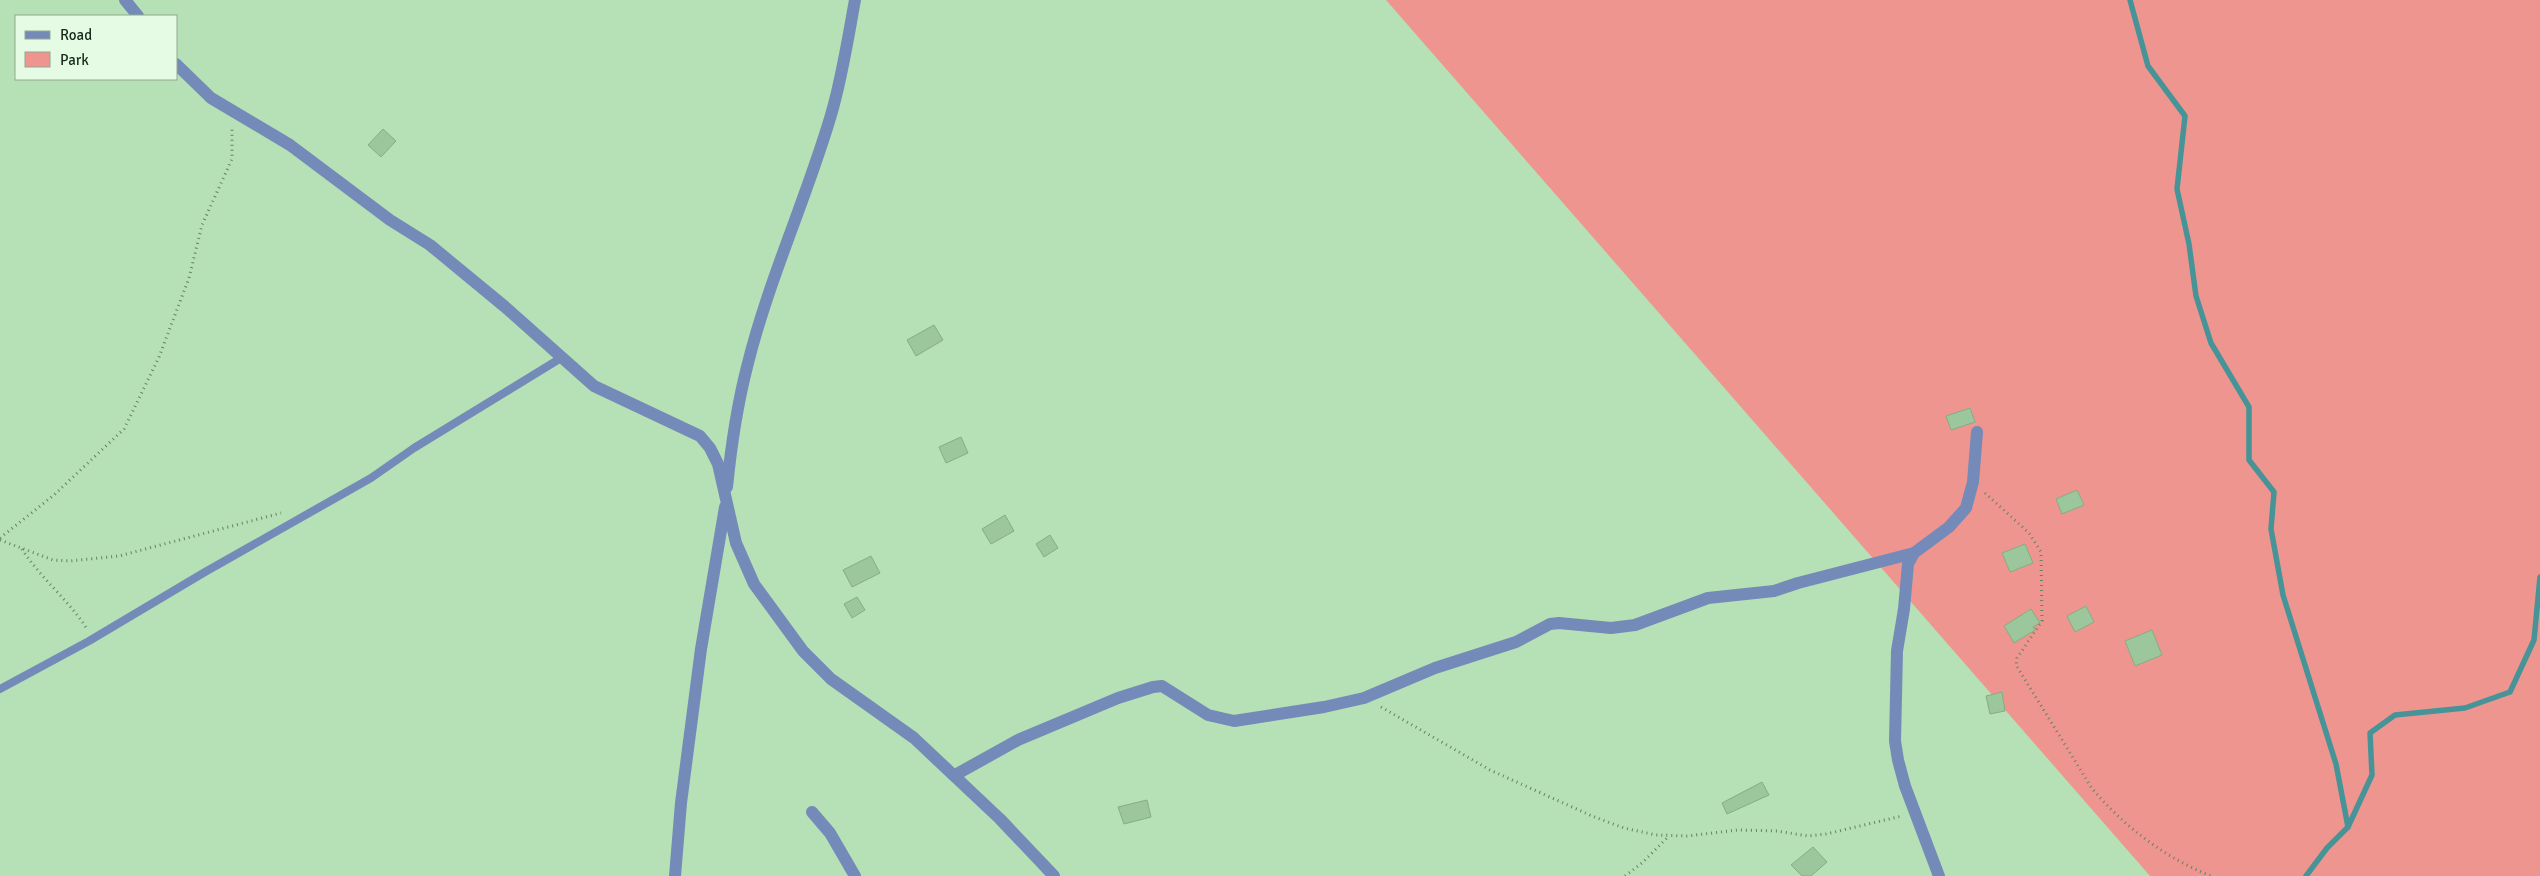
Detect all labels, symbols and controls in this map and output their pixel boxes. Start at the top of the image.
legend [15,15,178,80]
text: Road [60,26,92,44]
text: Park [60,51,89,69]

